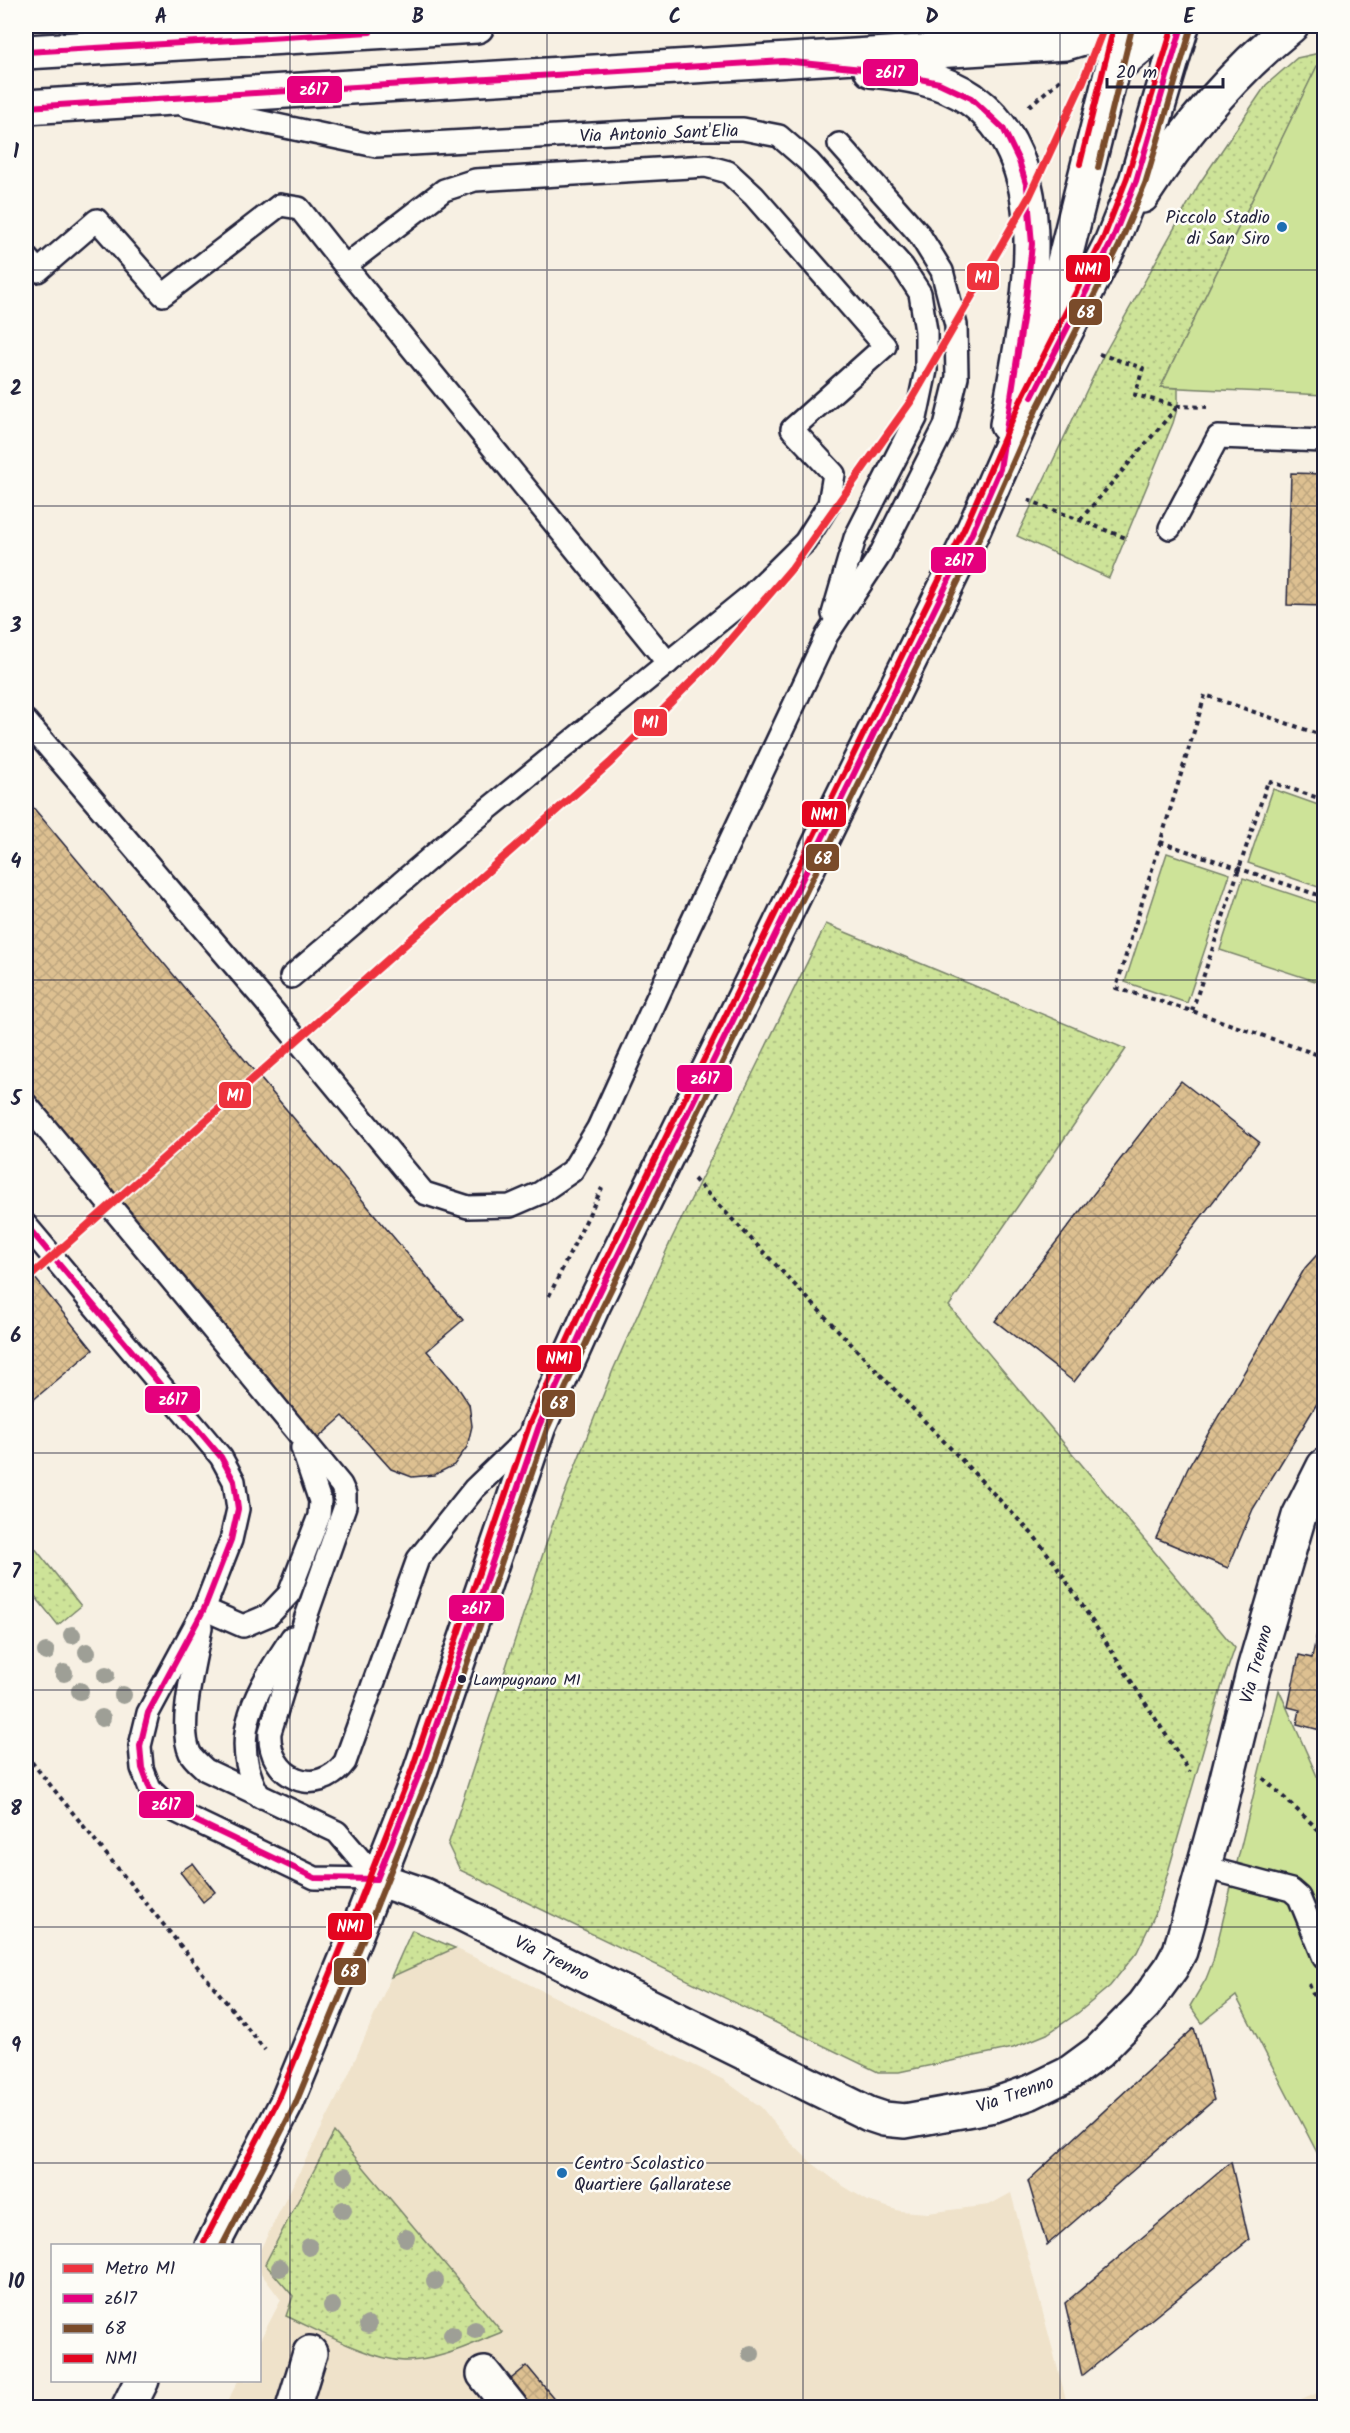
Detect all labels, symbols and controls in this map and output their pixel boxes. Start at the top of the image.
text: A [155,2,167,34]
text: B [412,2,424,34]
text: C [669,2,681,34]
text: D [925,2,939,34]
text: E [1183,2,1195,34]
scale bar [1107,51,1222,89]
line badge: z617 [862,58,919,87]
text: 20 m [1116,59,1157,88]
text: z617 [876,61,905,86]
line badge: z617 [286,75,343,104]
text: z617 [300,78,329,103]
street label: Via Antonio Sant'Elia [579,117,739,152]
text: 1 [13,137,19,169]
place label: Piccolo Stadio di San Siro [1166,204,1270,254]
marker: Piccolo Stadio di San Siro [1275,220,1289,234]
line badge: NM1 [1065,254,1111,283]
text: NM1 [1074,258,1102,283]
line badge: M1 [966,262,1000,291]
text: M1 [975,266,992,291]
line badge: 68 [1068,298,1103,326]
text: 68 [1077,301,1096,326]
text: 2 [10,374,22,406]
line badge: z617 [930,546,987,574]
text: z617 [945,549,974,574]
text: 3 [10,611,22,643]
line badge: M1 [633,708,668,737]
text: M1 [642,711,659,736]
line badge: NM1 [801,800,847,828]
text: NM1 [810,803,838,828]
line badge: 68 [805,843,840,872]
text: 4 [11,847,22,879]
text: 68 [814,847,833,872]
line badge: z617 [676,1064,733,1093]
text: z617 [691,1067,720,1092]
line badge: M1 [218,1081,252,1109]
text: 5 [10,1084,23,1116]
text: M1 [227,1084,244,1109]
text: 6 [11,1321,22,1353]
line badge: NM1 [536,1344,582,1373]
text: NM1 [545,1347,573,1372]
line badge: z617 [144,1385,201,1414]
text: z617 [159,1388,188,1413]
line badge: 68 [541,1389,576,1418]
text: 68 [550,1392,569,1417]
text: 7 [11,1557,21,1589]
line badge: z617 [448,1594,505,1622]
text: z617 [462,1597,491,1622]
street label: Via Trenno [1233,1622,1282,1707]
place label: Lampugnano M1 [473,1668,581,1693]
marker: Lampugnano M1 [456,1673,468,1685]
line badge: z617 [138,1790,195,1819]
text: z617 [152,1793,181,1818]
text: 8 [10,1794,22,1826]
line badge: NM1 [327,1912,373,1941]
text: NM1 [336,1915,364,1940]
street label: Via Trenno [509,1929,594,1990]
line badge: 68 [333,1957,367,1986]
text: 68 [341,1960,360,1985]
text: 9 [11,2031,21,2063]
street label: Via Trenno [973,2069,1058,2122]
place label: Centro Scolastico Quartiere Gallaratese [574,2150,731,2200]
marker: Centro Scolastico Quartiere Gallaratese [555,2166,569,2180]
legend [51,2244,261,2382]
text: Metro M1 [105,2255,175,2284]
text: 10 [8,2267,25,2299]
text: z617 [105,2285,138,2314]
text: 68 [105,2315,126,2344]
text: NM1 [105,2345,137,2374]

